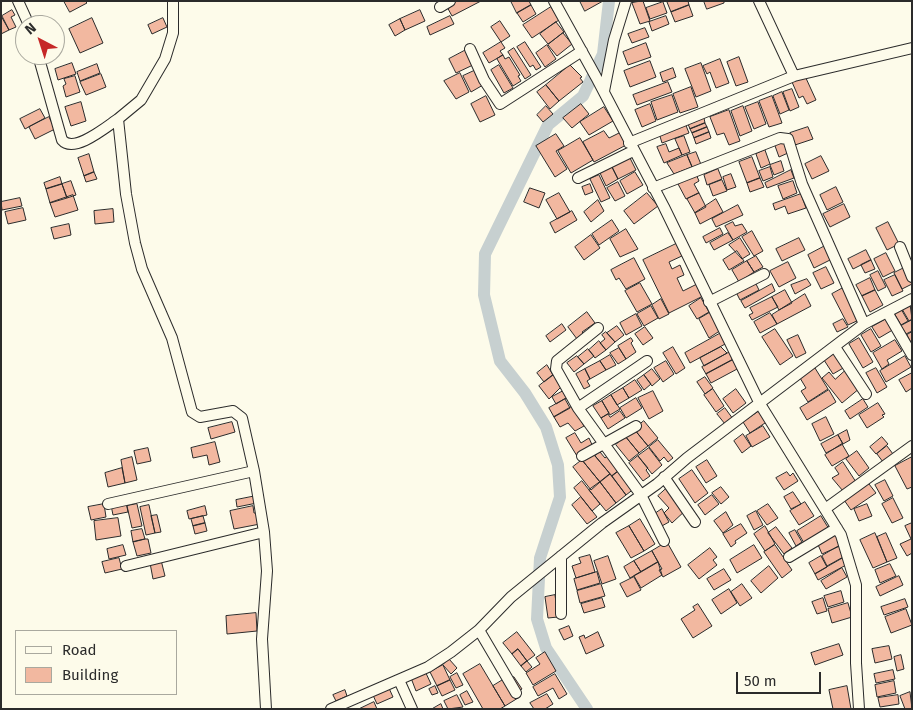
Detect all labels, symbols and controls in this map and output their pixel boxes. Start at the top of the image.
north arrow [15,15,65,65]
text: N [22,19,40,38]
legend [15,630,178,695]
text: Road [62,641,97,659]
scale bar [738,662,823,694]
text: Building [62,666,118,684]
text: 50 m [744,672,777,690]

